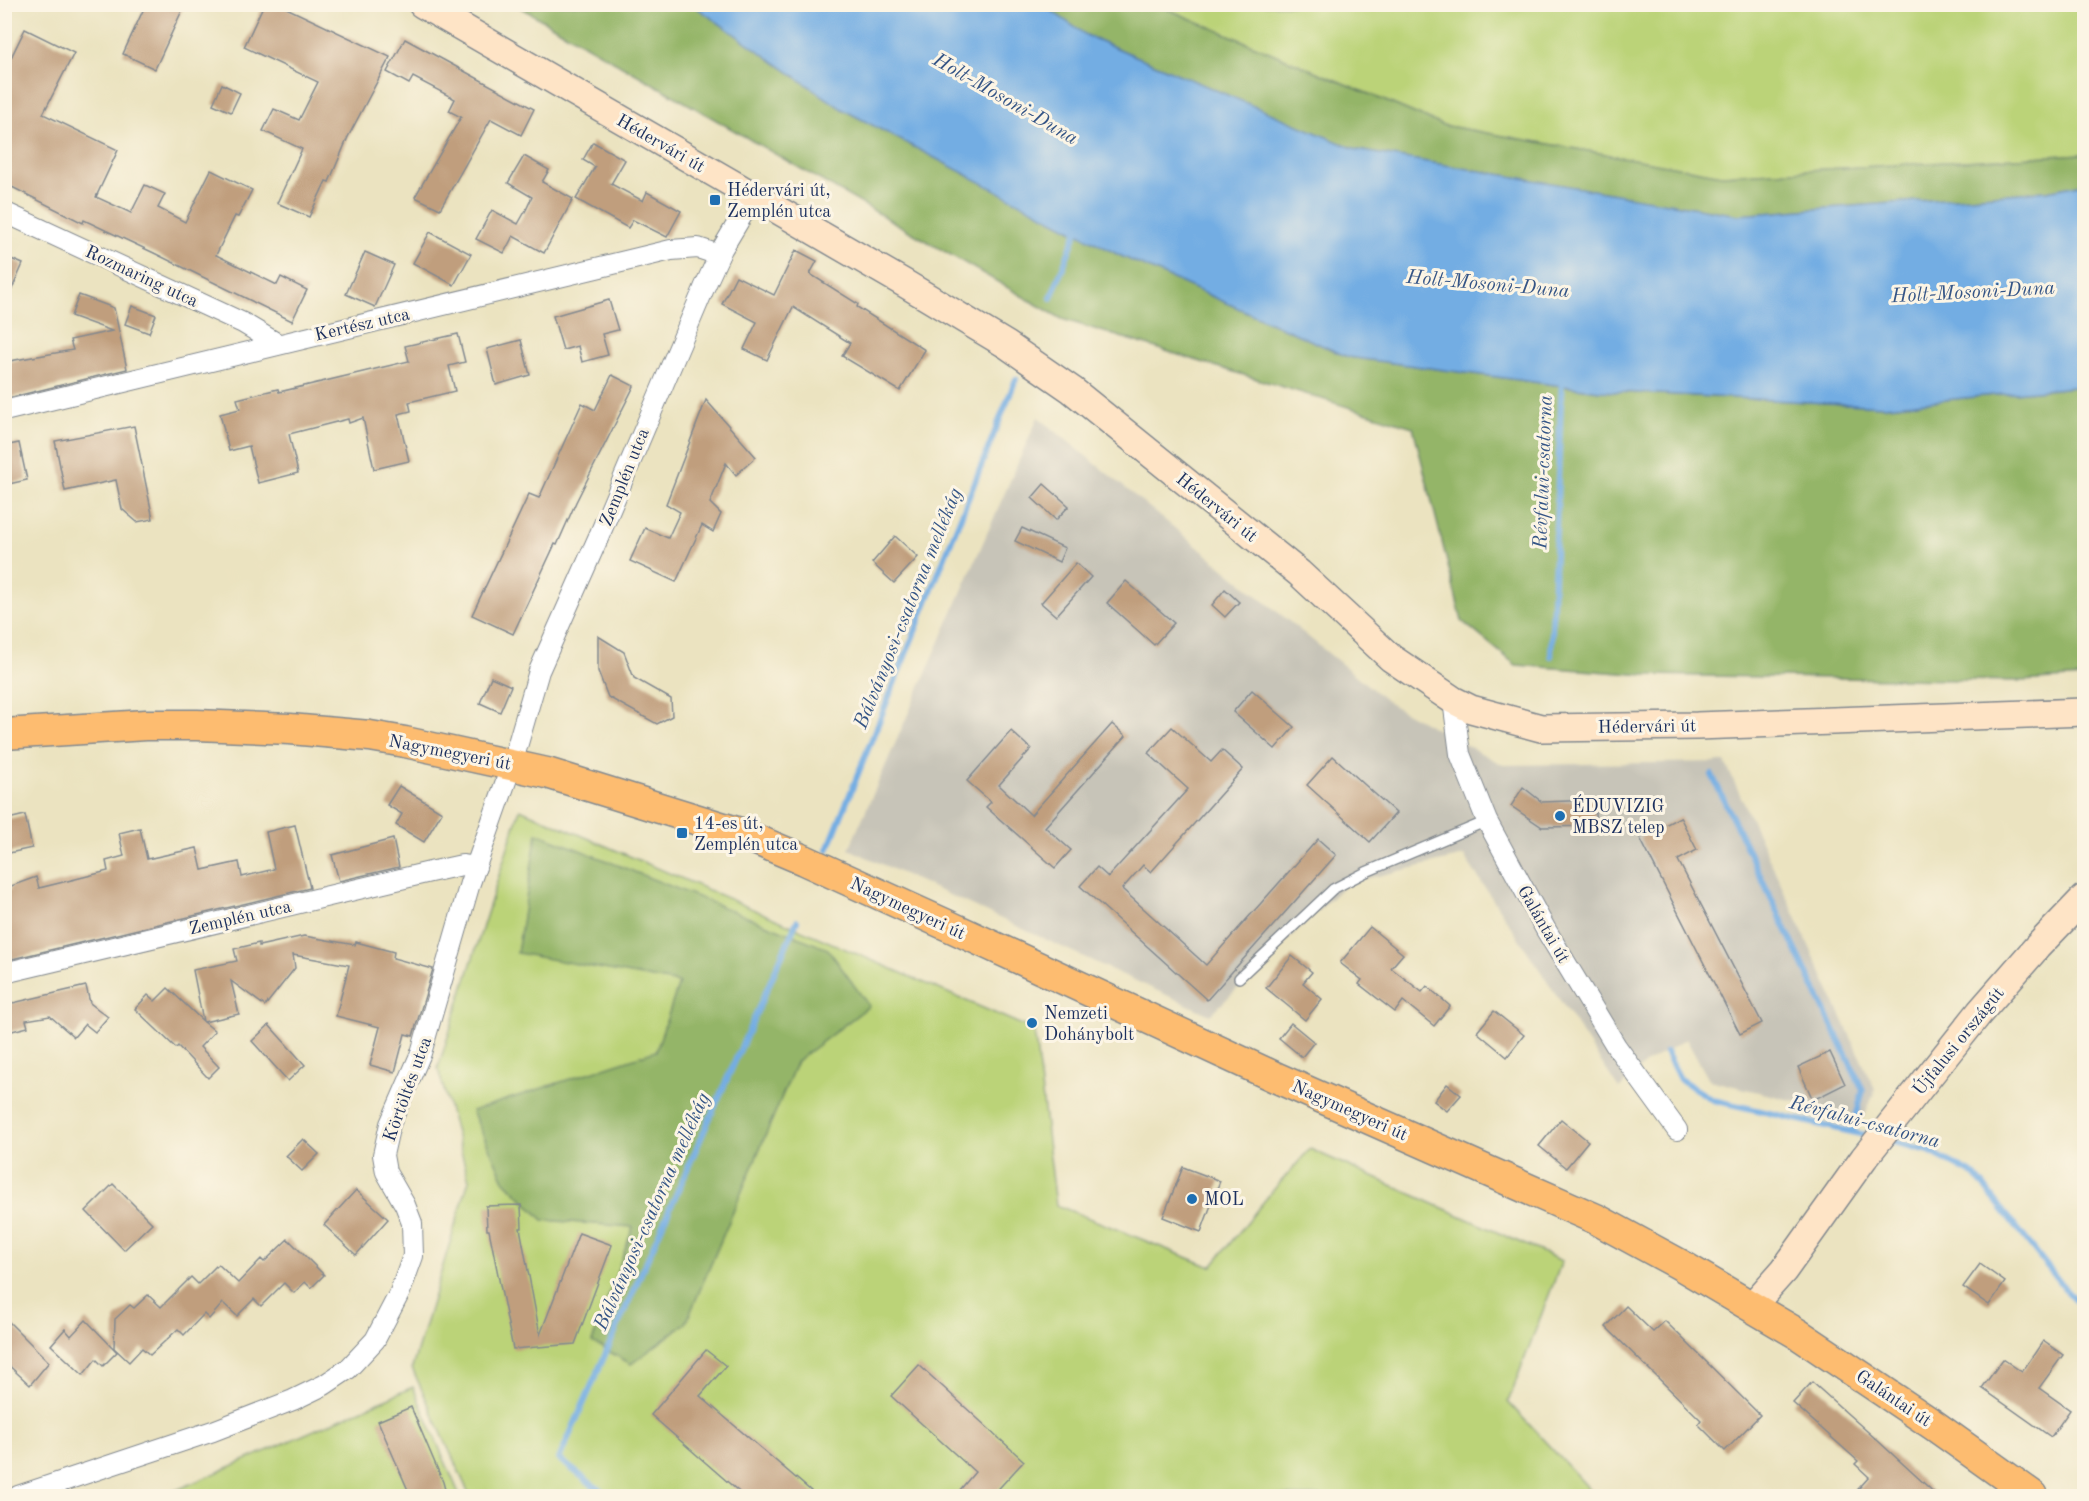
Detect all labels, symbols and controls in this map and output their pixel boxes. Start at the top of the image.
water label: Holt-Mosoni-Duna [928,50,1081,149]
street label: Hédervári út [613,111,708,176]
place label: Hédervári út, Zemplén utca [727,182,831,221]
marker: Hédervári út, Zemplén utca [708,193,722,207]
street label: Rozmaring utca [82,243,201,311]
water label: Holt-Mosoni-Duna [1404,268,1571,302]
water label: Holt-Mosoni-Duna [1890,279,2056,307]
street label: Kertész utca [313,305,412,345]
water label: Révfalui-csatorna [1531,394,1557,551]
street label: Zemplén utca [597,426,653,529]
street label: Hédervári út [1172,470,1260,546]
water label: Bálványosi-csatorna mellékág [851,485,967,733]
street label: Hédervári út [1598,717,1696,737]
street label: Nagymegyeri út [387,732,513,774]
place label: ÉDUVIZIG MBSZ telep [1572,794,1665,837]
marker: ÉDUVIZIG MBSZ telep [1553,809,1567,823]
place label: 14-es út, Zemplén utca [694,815,798,854]
marker: 14-es út, Zemplén utca [675,826,689,840]
street label: Nagymegyeri út [847,874,968,943]
street label: Galántai út [1514,883,1573,966]
street label: Zemplén utca [187,897,293,938]
street label: Újfalusi országút [1906,981,2008,1099]
place label: Nemzeti Dohánybolt [1044,1005,1134,1044]
marker: Nemzeti Dohánybolt [1025,1016,1039,1030]
street label: Körtöltés utca [381,1034,435,1144]
street label: Nagymegyeri út [1289,1077,1410,1144]
water label: Bálványosi-csatorna mellékág [591,1090,715,1335]
water label: Révfalui-csatorna [1786,1093,1942,1153]
place label: MOL [1204,1191,1244,1209]
marker: MOL [1185,1192,1199,1206]
street label: Galántai út [1853,1367,1934,1430]

